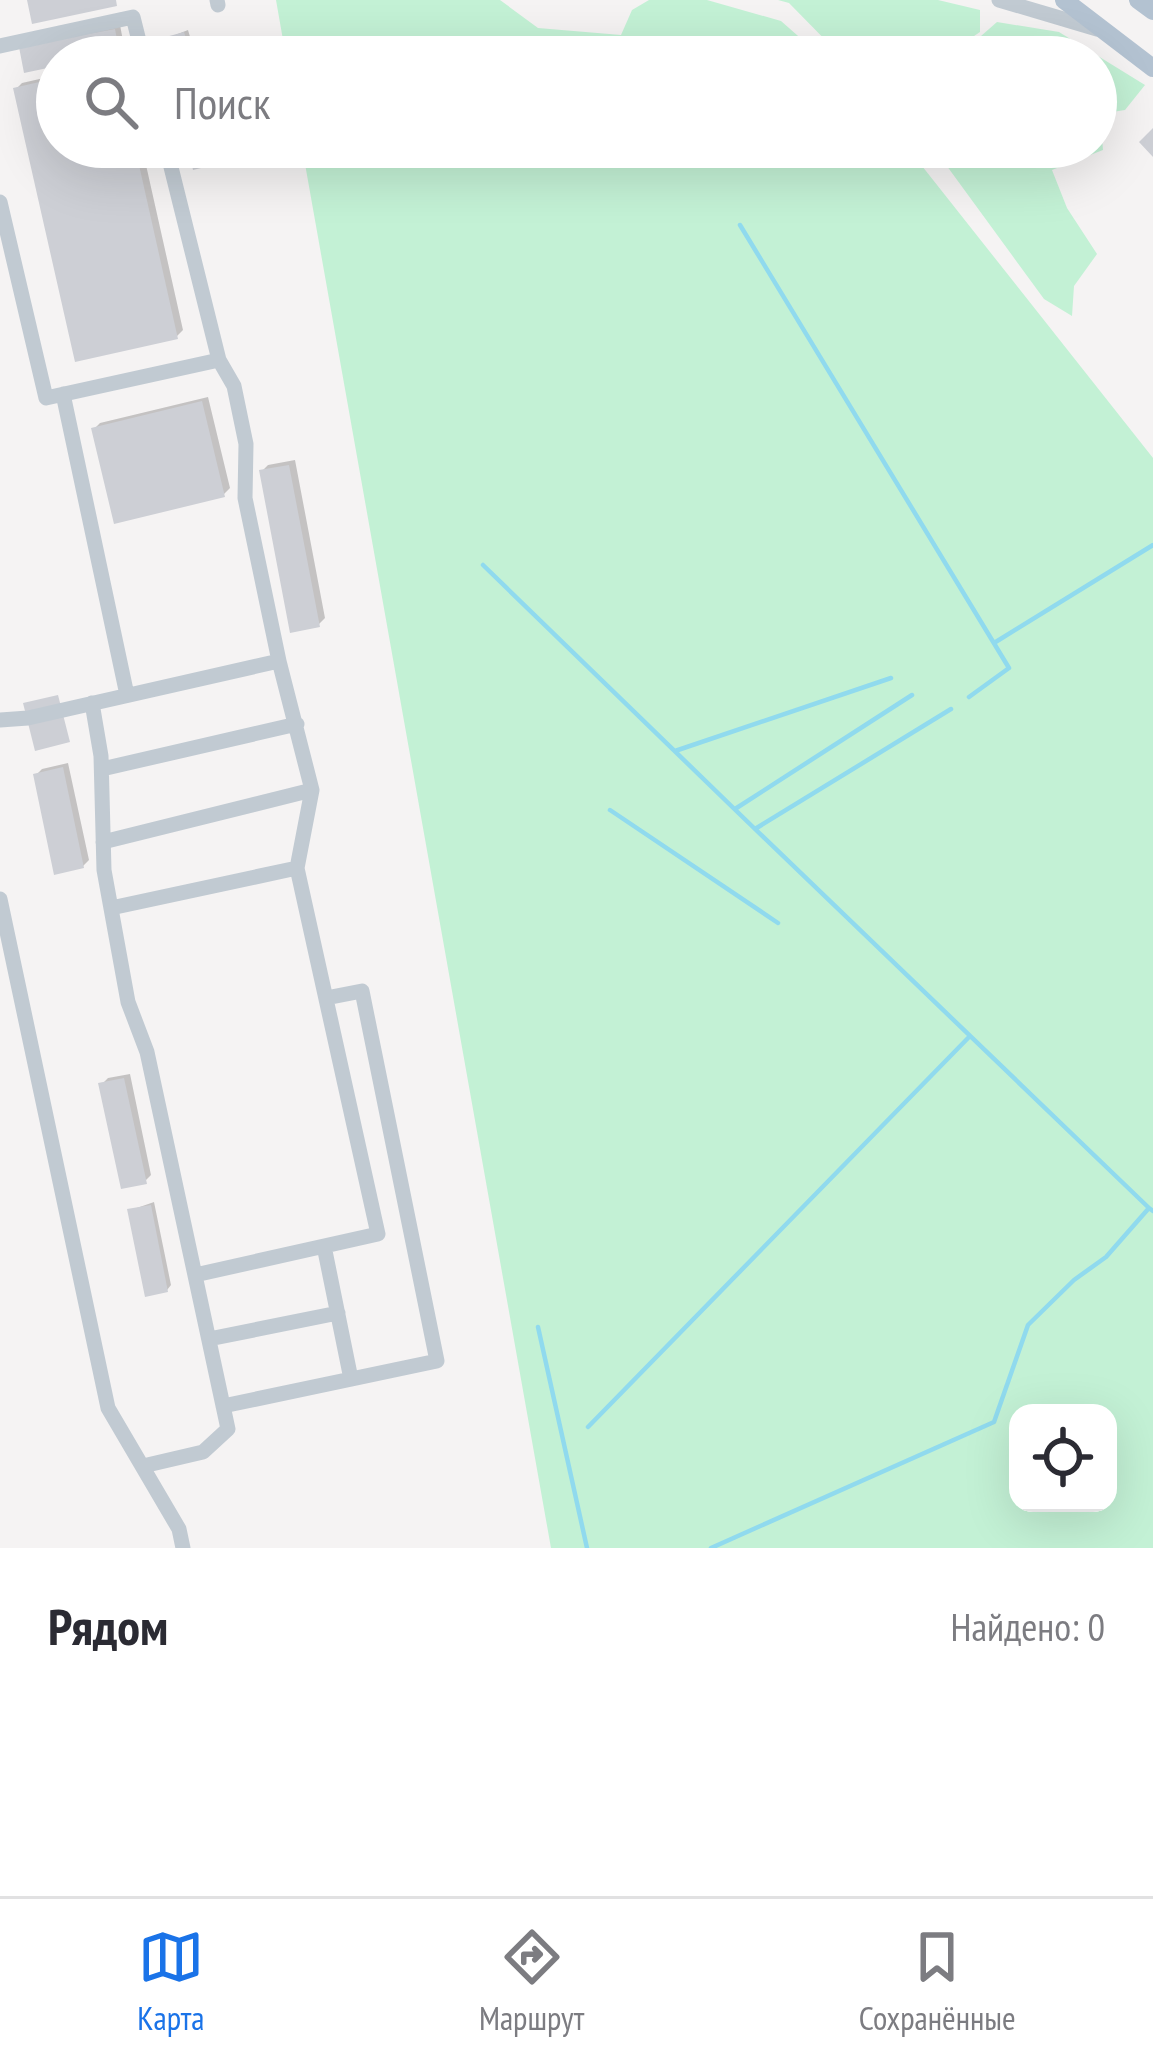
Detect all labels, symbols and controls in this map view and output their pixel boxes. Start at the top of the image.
search box [36,36,1117,168]
icon: search [78,69,144,135]
text: Поиск [174,73,270,131]
map controls [1009,1404,1117,1512]
button: locate [1009,1404,1117,1512]
text: Рядом [48,1593,168,1659]
text: Найдено: 0 [951,1601,1105,1652]
tab: Карта [137,1924,204,2039]
tab: Маршрут [479,1924,584,2039]
tab: Сохранённые [859,1924,1016,2039]

